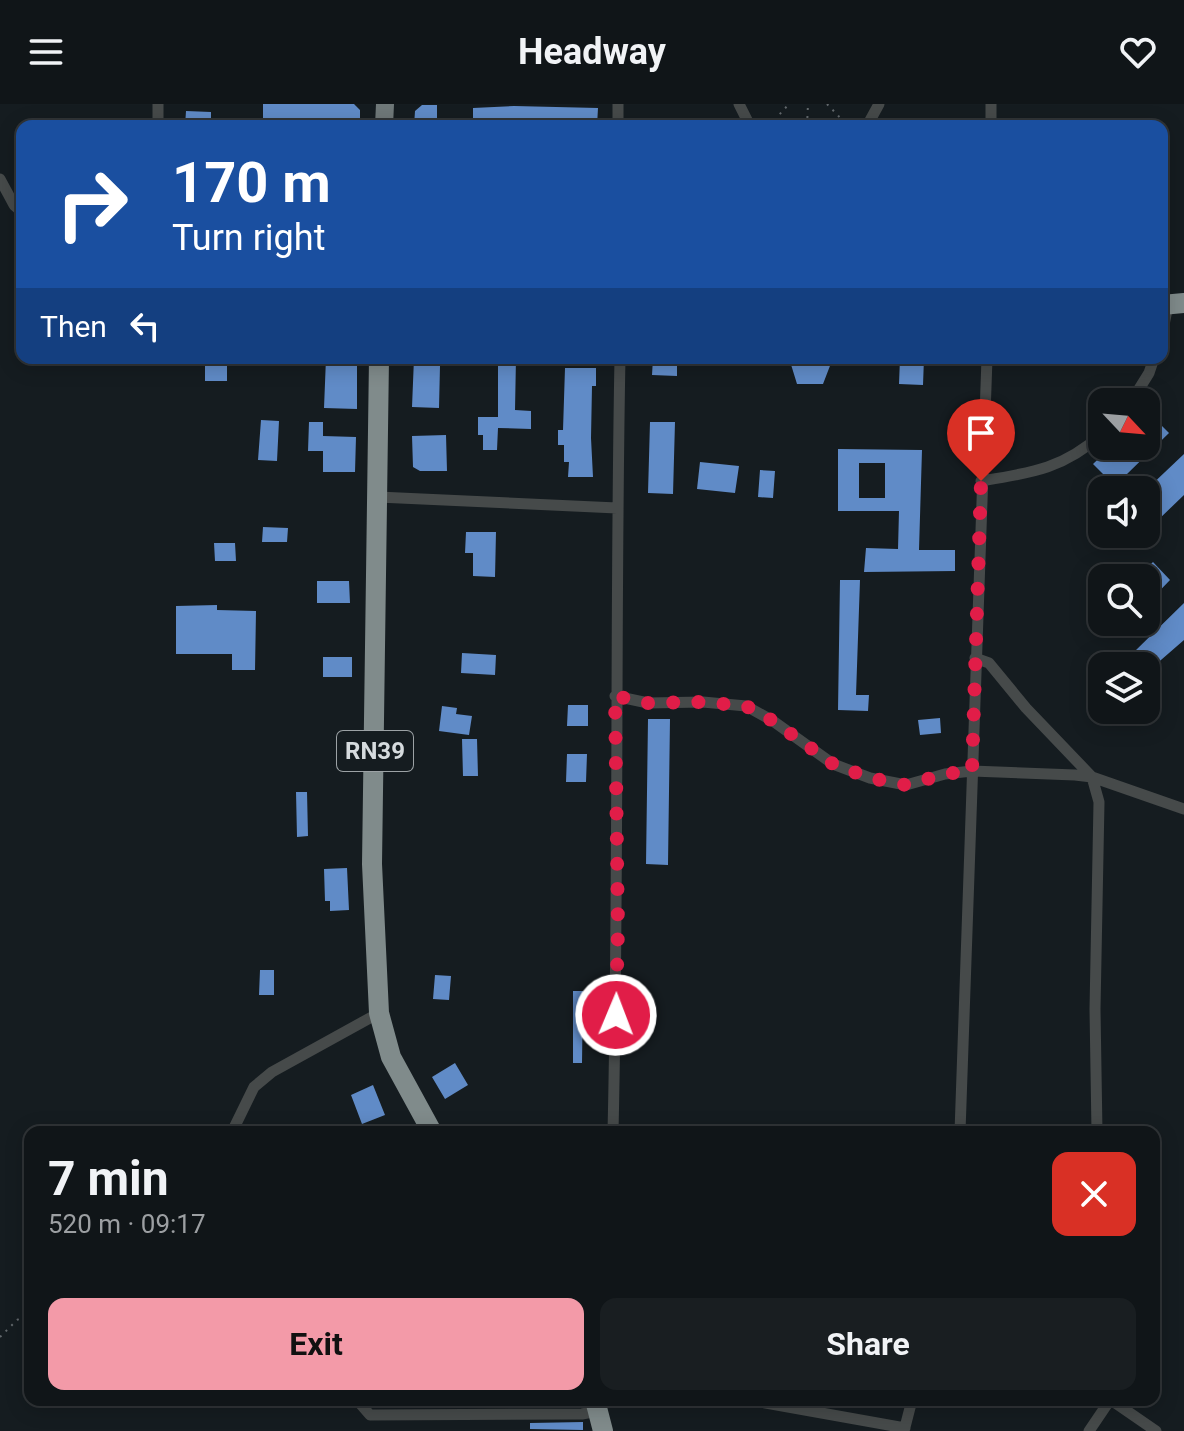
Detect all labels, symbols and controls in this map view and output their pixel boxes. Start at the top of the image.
icon: menu [24,30,68,74]
icon: heart [1116,30,1160,74]
text: Headway [518,31,666,73]
text: 170 m [172,150,331,216]
icon: right [40,152,144,256]
text: Turn right [172,217,325,259]
icon: left [123,304,167,348]
text: Then [40,309,107,344]
north arrow [1088,388,1160,460]
map controls [1088,388,1160,724]
pin [947,399,1015,481]
icon: arrive [959,411,1003,455]
button: sound [1088,476,1160,548]
button: search [1088,564,1160,636]
button: layers [1088,652,1160,724]
road number: RN39 [337,731,413,771]
position arrow [574,973,658,1057]
text: 7 min [48,1150,169,1207]
button: close [1052,1152,1136,1236]
text: 520 m · 09:17 [48,1209,206,1239]
button: Exit [48,1298,584,1390]
button: Share [600,1298,1136,1390]

